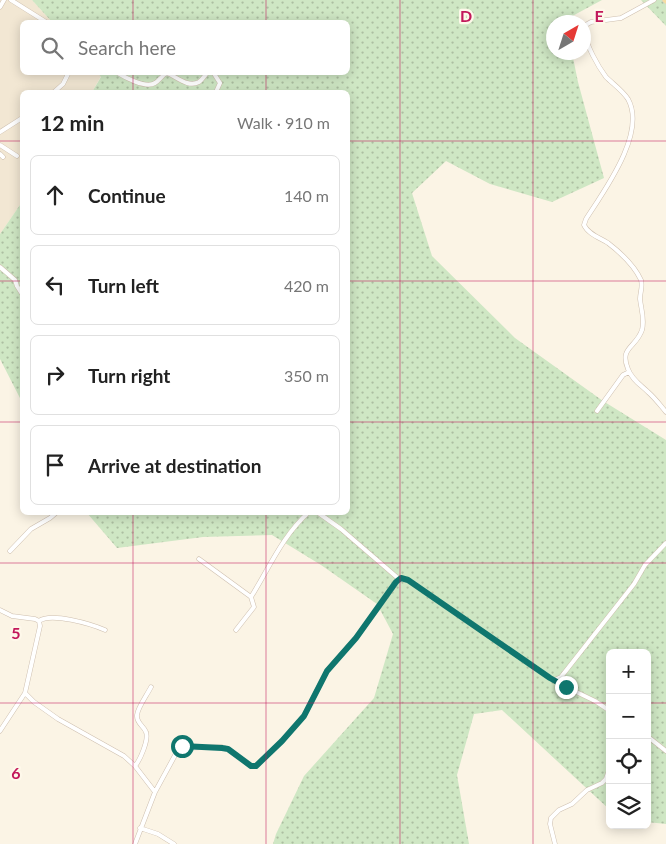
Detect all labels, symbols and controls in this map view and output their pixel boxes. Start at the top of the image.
text: D [460,6,472,25]
text: E [594,6,604,25]
north arrow [546,15,591,60]
search box [20,20,350,75]
icon: search [38,34,66,62]
text: Search here [78,36,176,59]
text: 12 min [40,110,104,135]
text: Walk · 910 m [237,113,330,132]
icon: ahead [41,181,69,209]
text: Continue [88,184,166,207]
text: 140 m [284,186,329,205]
icon: left [41,271,69,299]
text: Turn left [88,274,159,297]
text: 420 m [284,276,329,295]
icon: right [41,361,69,389]
text: Turn right [88,364,170,387]
text: 350 m [284,366,329,385]
icon: arrive [41,451,69,479]
text: Arrive at destination [88,454,261,477]
text: 5 [11,623,21,642]
map controls [606,649,651,829]
button: + [606,649,651,694]
route end [555,676,578,699]
button: − [606,694,651,739]
route start [171,735,194,758]
button: locate [606,739,651,784]
text: 6 [11,763,21,782]
button: layers [606,784,651,829]

